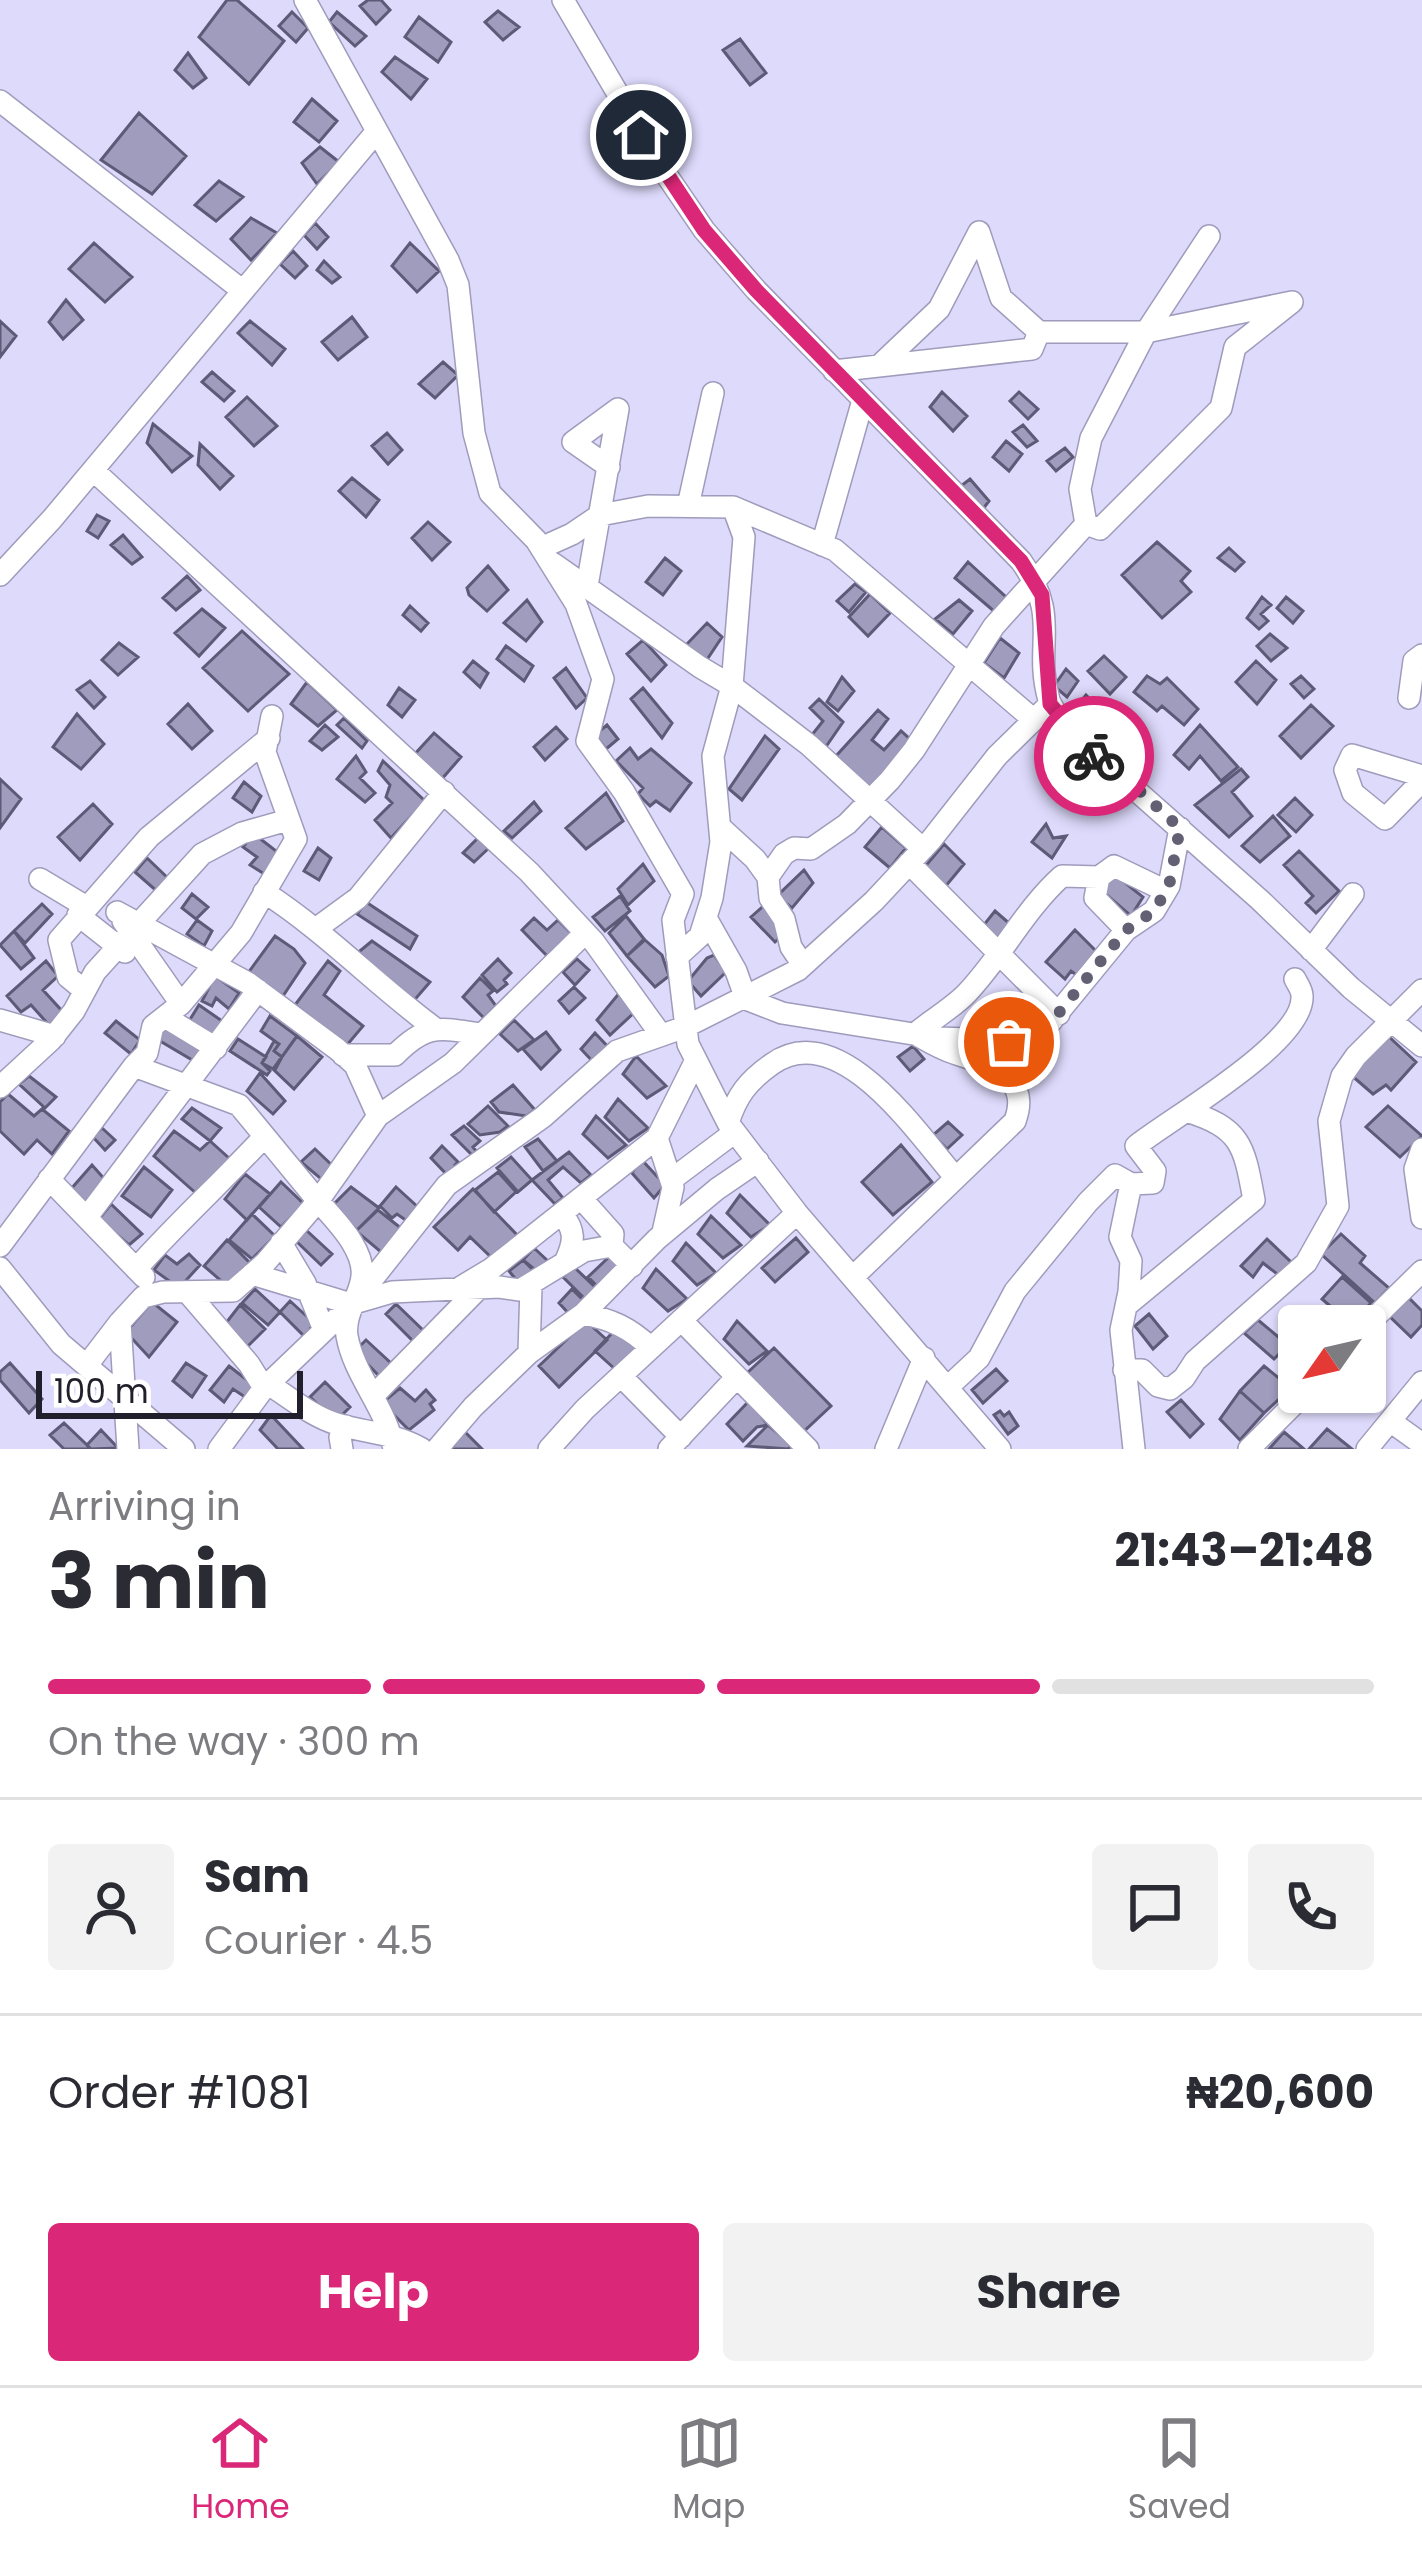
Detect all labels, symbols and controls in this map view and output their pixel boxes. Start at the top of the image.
pin [590,84,692,186]
icon: home [608,102,674,168]
courier [1034,696,1154,816]
icon: bike [1061,723,1127,789]
pin [958,991,1060,1093]
icon: bag [976,1009,1042,1075]
north arrow [1278,1305,1386,1413]
map controls [1278,1305,1386,1413]
scale bar [36,1365,303,1418]
text: 100 m [54,1368,149,1415]
text: Arriving in [48,1479,241,1534]
text: 21:43–21:48 [1115,1519,1374,1582]
text: 3 min [48,1526,270,1635]
text: On the way · 300 m [48,1714,420,1769]
button: person [48,1844,174,1970]
button: chat [1092,1844,1218,1970]
button: phone [1248,1844,1374,1970]
text: Sam [204,1845,310,1908]
text: Courier · 4.5 [204,1913,433,1968]
text: Order #1081 [48,2061,311,2124]
text: ₦20,600 [1186,2061,1374,2124]
button: Help [48,2223,699,2361]
button: Share [723,2223,1374,2361]
tab: Home [191,2410,290,2532]
tab: Map [672,2410,745,2532]
tab: Saved [1128,2410,1231,2532]

